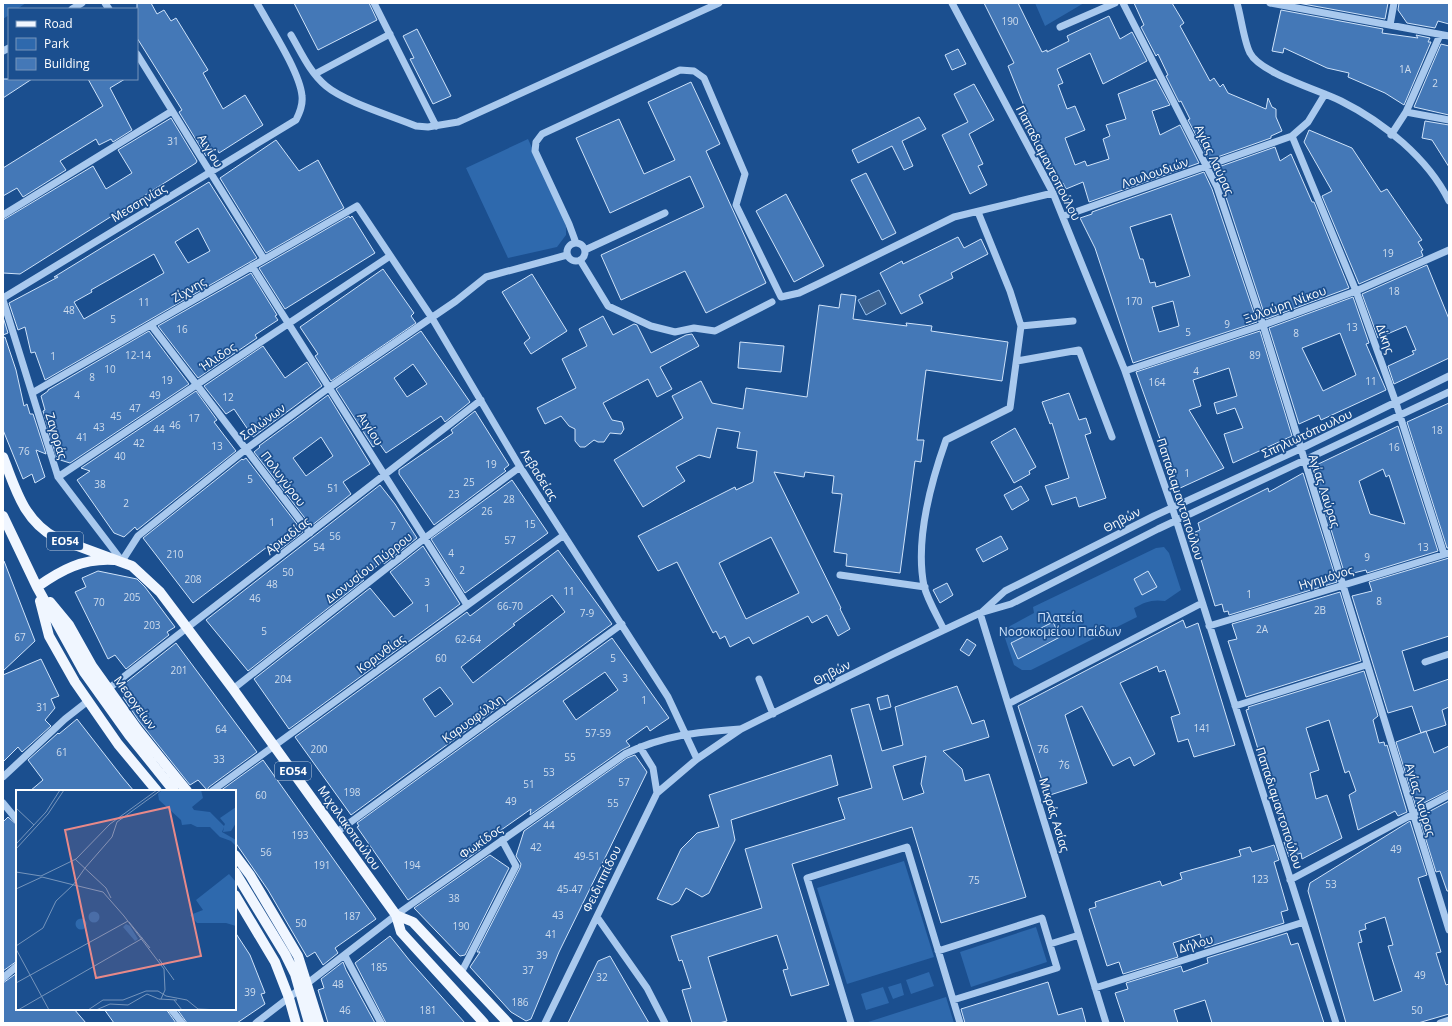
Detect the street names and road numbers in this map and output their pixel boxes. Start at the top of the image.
street label: Παπαδιαμαντοπούλου [1012,102,1085,223]
street label: Αγίας Λαύρας [1191,122,1238,198]
street label: Αιγίου [194,131,227,171]
street label: Λουλουδιών [1119,153,1191,192]
street label: Μεσσηνίας [108,179,170,226]
street label: Ζίχνης [168,273,209,306]
street label: Ξυλούρη Νίκου [1241,282,1328,327]
street label: Δίκης [1372,322,1399,356]
street label: Ήλιδος [195,338,239,376]
street label: Σαλώνων [237,399,289,444]
street label: Σπηλιωτόπουλου [1259,405,1355,462]
street label: Αιγίου [353,409,387,449]
street label: Ζαγοράς [41,410,72,461]
street label: Παπαδιαμαντοπούλου [1153,436,1208,562]
street label: Λεβαδείας [517,446,562,504]
street label: Πολυγύρου [257,448,310,510]
street label: Αγίας Λαύρας [1305,452,1344,530]
street label: Θηβών [1100,503,1143,536]
street label: Αρκαδίας [262,513,314,559]
street label: Διονυσίου Πύρρου [322,528,416,607]
road number: ΕΟ54 [47,532,83,550]
street label: Ηγημόνος [1296,561,1356,594]
street label: Κορινθίας [353,630,409,677]
street label: Θηβών [810,656,853,689]
street label: Μεσογείων [110,672,161,733]
street label: Καρυοφύλλη [438,690,507,747]
street label: Παπαδιαμαντοπούλου [1252,745,1307,871]
street label: Αγίας Λαύρας [1401,761,1440,839]
road number: ΕΟ54 [275,762,311,780]
street label: Μικράς Ασίας [1035,776,1074,854]
street label: Μιχαλακοπούλου [314,782,385,873]
street label: Φωκίδος [456,820,506,863]
street label: Φειδιππίδου [578,843,625,915]
street label: Δήλου [1176,930,1215,957]

